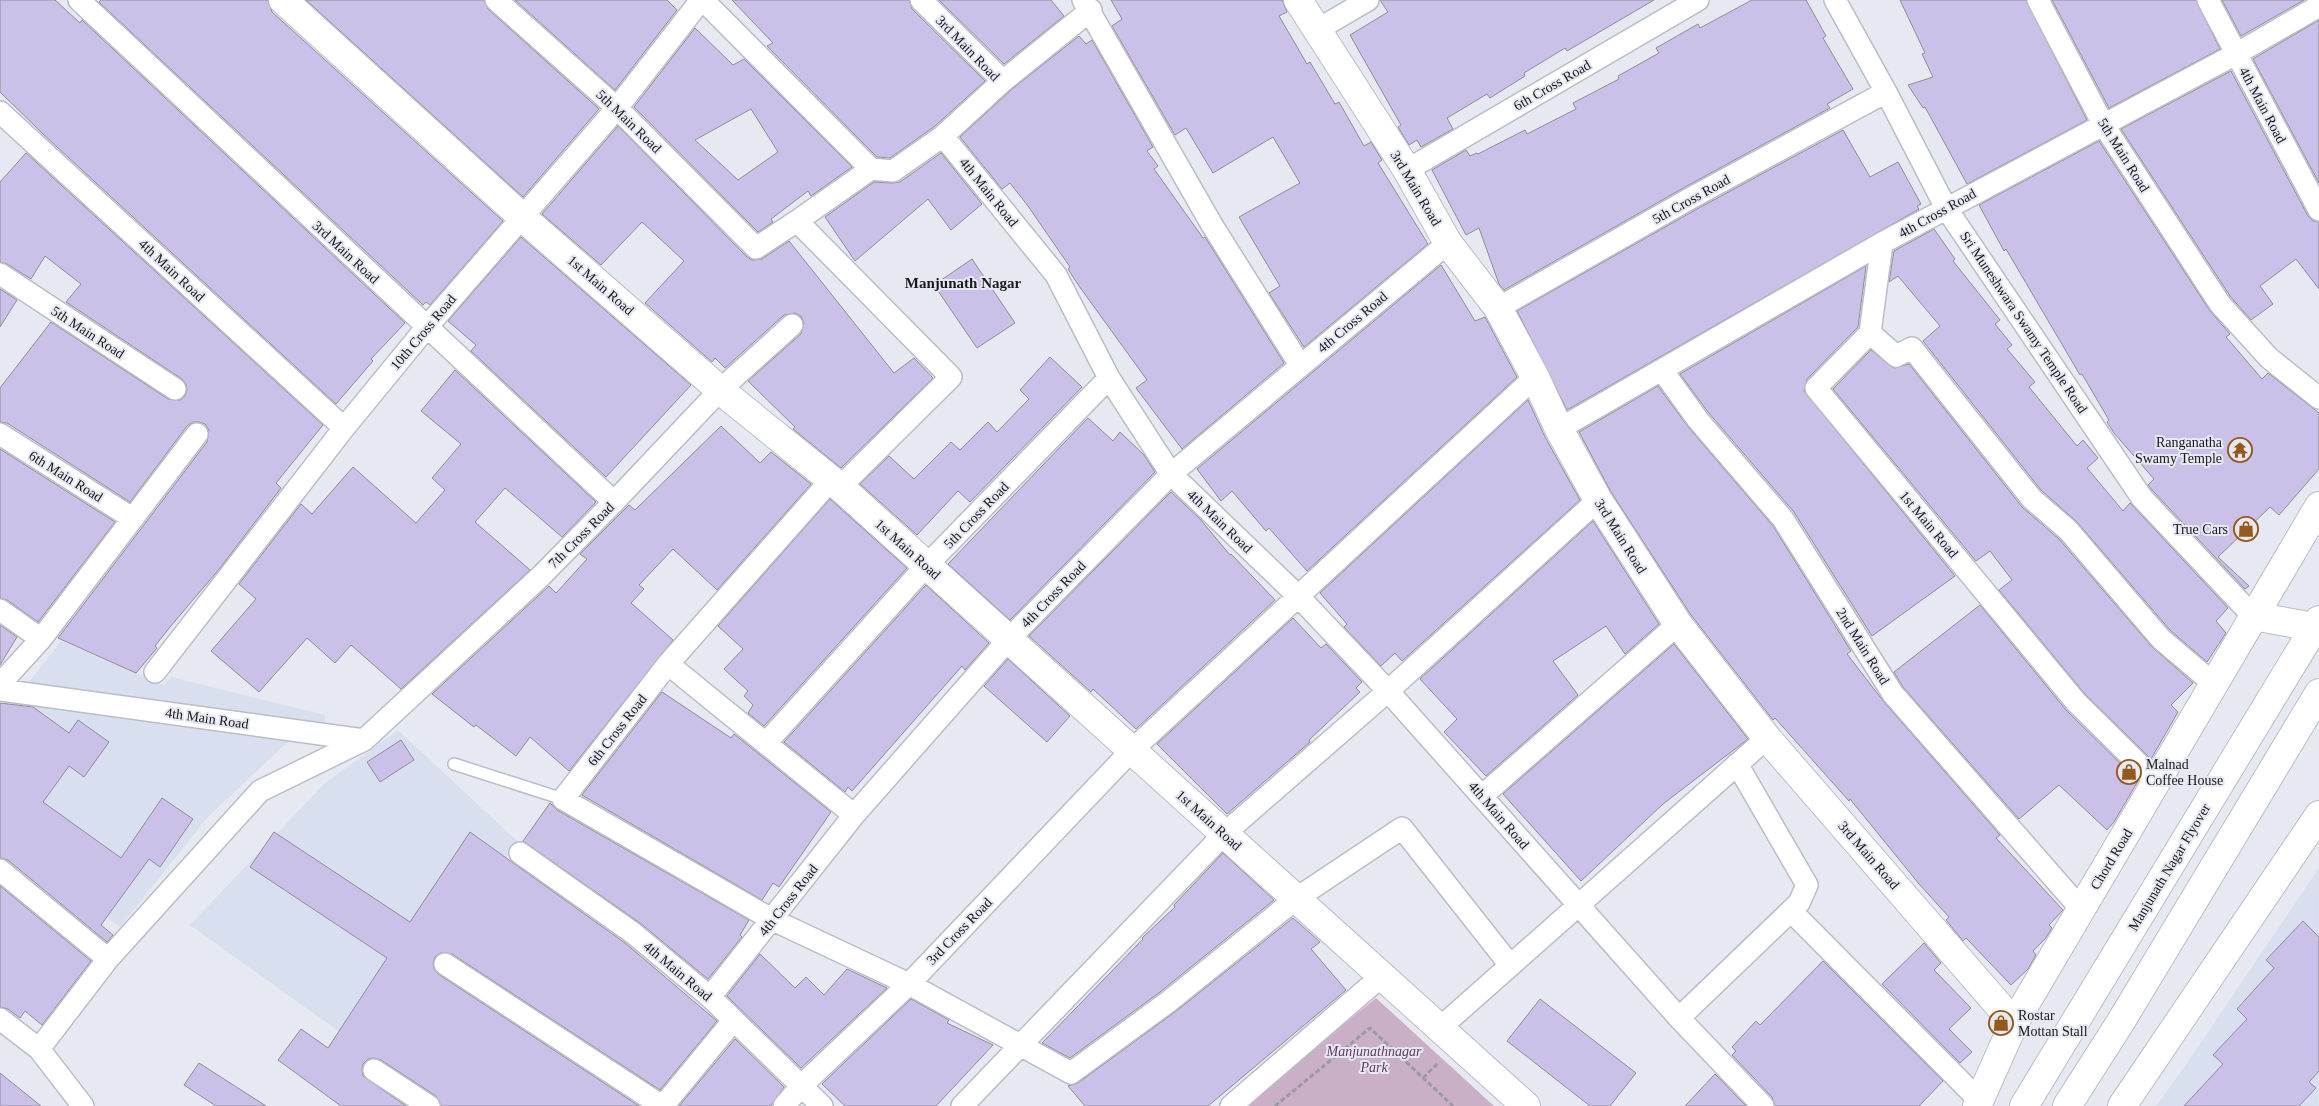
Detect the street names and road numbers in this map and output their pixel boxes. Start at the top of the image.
street label: 3rd Main Road [933,13,1002,84]
street label: 6th Cross Road [1511,57,1593,114]
street label: 4th Main Road [2236,65,2289,146]
street label: 5th Main Road [593,87,664,156]
street label: 5th Main Road [2095,116,2152,195]
street label: 3rd Main Road [1387,148,1444,228]
street label: 4th Main Road [956,155,1021,230]
street label: 5th Cross Road [1650,172,1733,227]
street label: 4th Cross Road [1896,186,1979,241]
street label: 3rd Main Road [310,218,382,287]
street label: Sri Muneshwara Swamy Temple Road [1957,229,2090,416]
street label: 4th Main Road [136,236,207,304]
street label: 1st Main Road [565,253,637,318]
street label: 4th Cross Road [1314,289,1390,356]
street label: 10th Cross Road [388,292,459,373]
street label: 5th Main Road [48,303,127,362]
street label: 6th Main Road [26,448,105,505]
street label: 5th Cross Road [941,479,1012,552]
street label: 4th Main Road [1184,487,1255,556]
street label: 1st Main Road [1896,488,1961,561]
street label: 3rd Main Road [1592,496,1649,576]
street label: 7th Cross Road [546,500,617,571]
street label: 1st Main Road [872,516,943,583]
street label: 4th Cross Road [1018,558,1089,631]
street label: 2nd Main Road [1833,605,1892,687]
street label: 6th Cross Road [585,692,650,769]
street label: 4th Main Road [164,705,250,732]
street label: 4th Main Road [1465,779,1532,852]
street label: 1st Main Road [1173,787,1244,854]
street label: Manjunath Nagar Flyover [2126,801,2213,933]
street label: 3rd Main Road [1835,818,1902,892]
street label: Chord Road [2087,826,2135,892]
street label: 4th Cross Road [756,862,821,939]
street label: 3rd Cross Road [924,895,995,968]
street label: 4th Main Road [641,939,715,1004]

